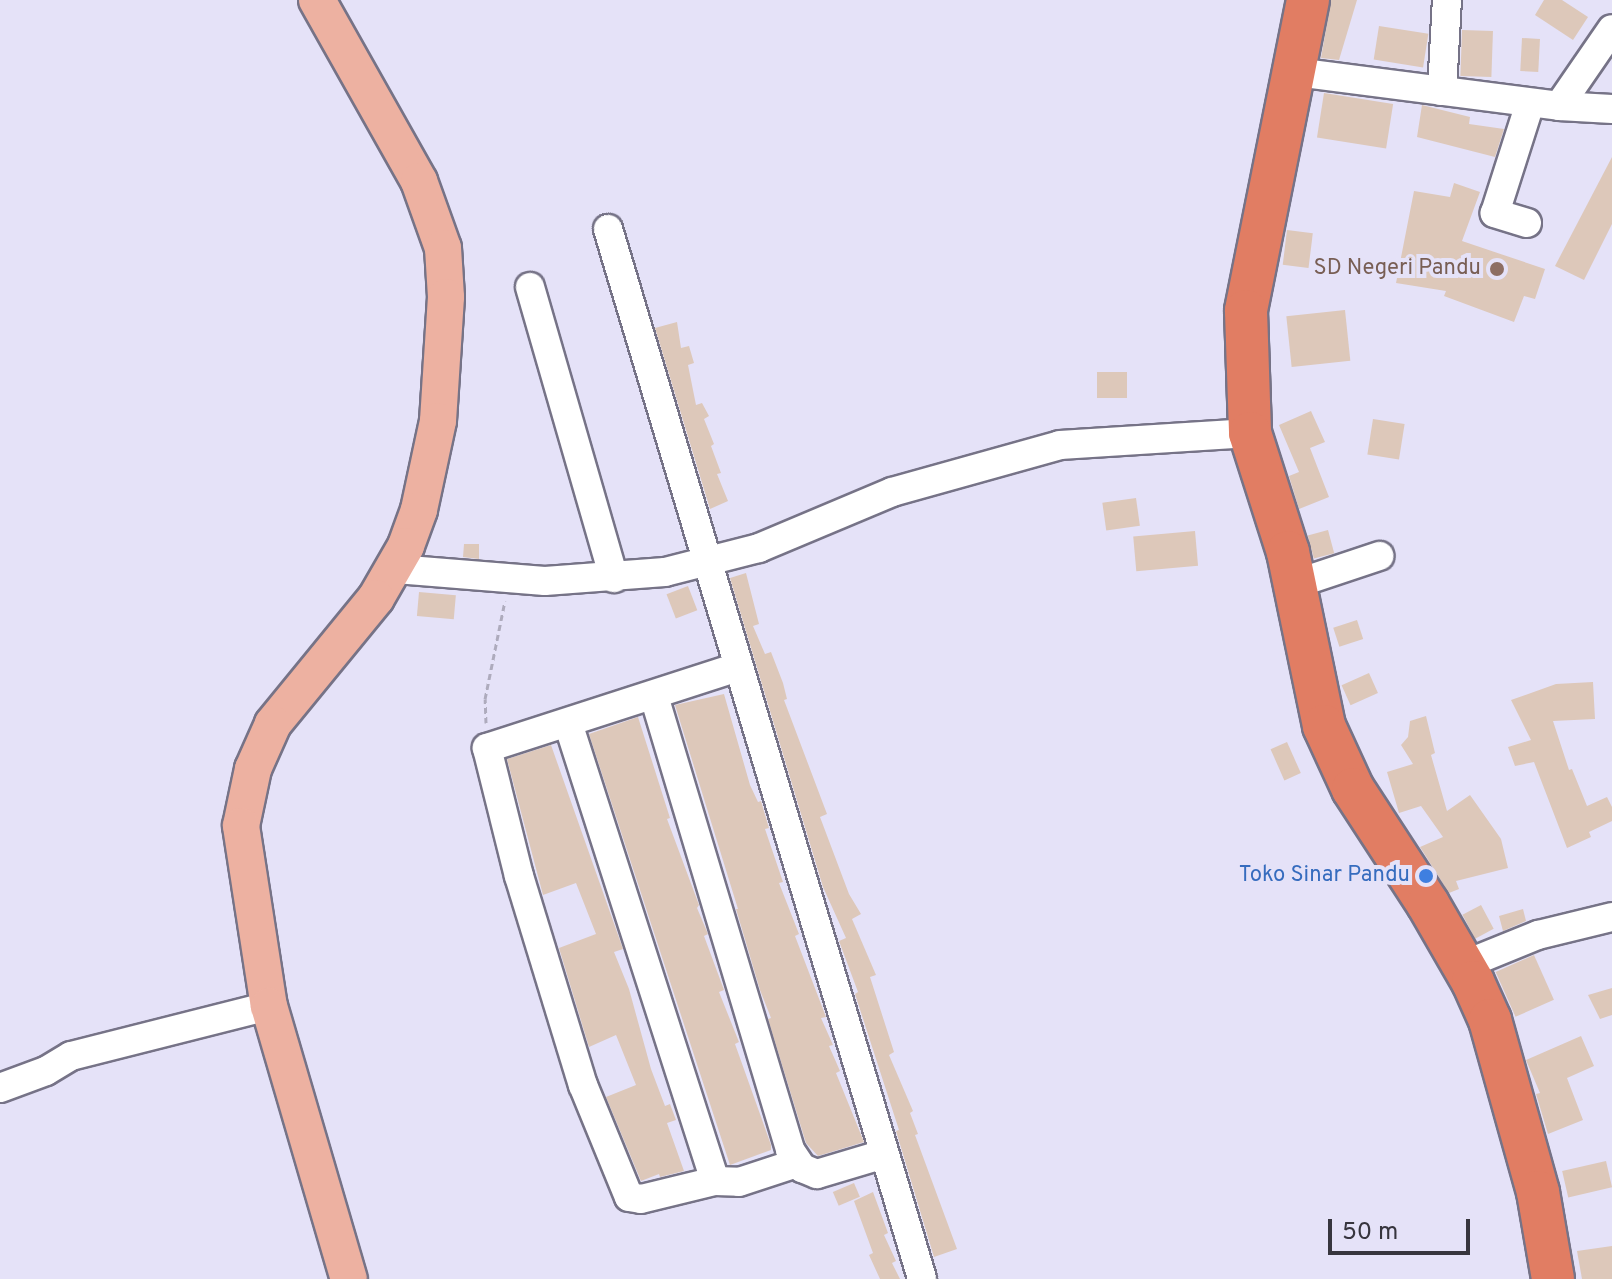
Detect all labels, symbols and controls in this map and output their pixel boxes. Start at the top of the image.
place label: SD Negeri Pandu [1314,256,1481,282]
marker: SD Negeri Pandu [1488,260,1506,278]
place label: Toko Sinar Pandu [1239,863,1410,889]
marker: Toko Sinar Pandu [1417,867,1435,885]
scale bar [1332,1203,1474,1253]
text: 50 m [1342,1218,1398,1248]

